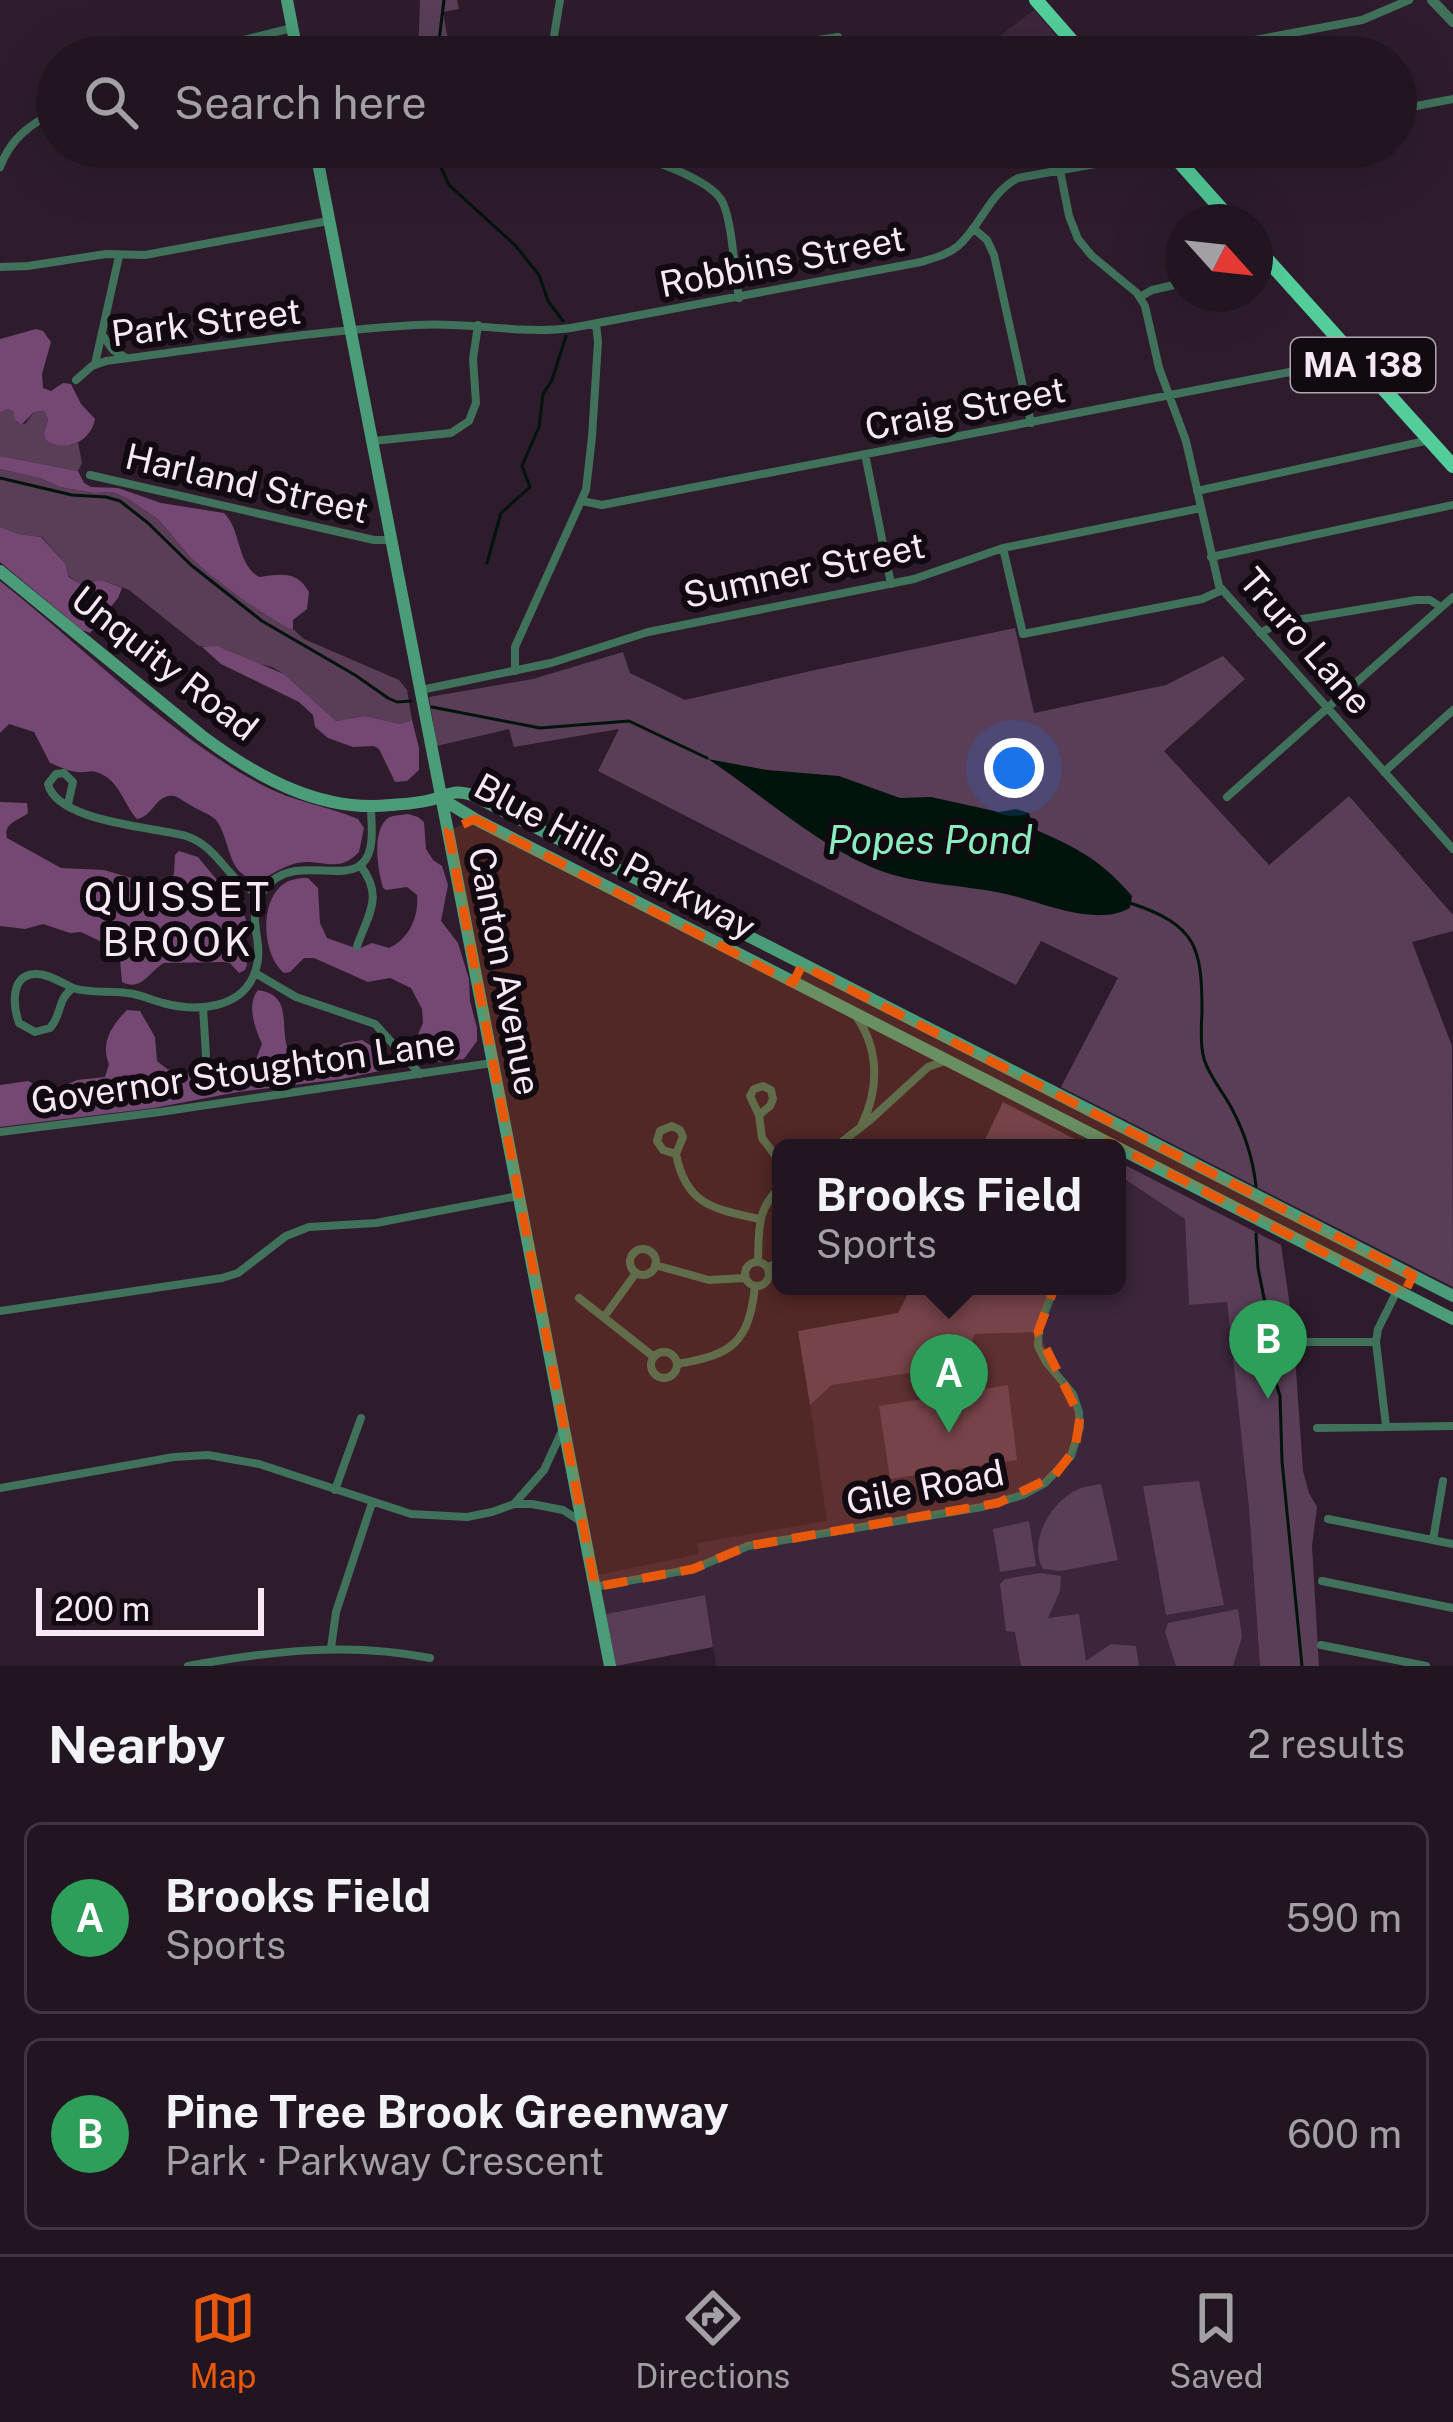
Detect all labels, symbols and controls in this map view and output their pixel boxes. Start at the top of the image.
search box [36,36,1417,168]
icon: search [78,69,144,135]
text: Search here [174,76,427,129]
north arrow [1165,204,1273,312]
street label: Robbins Street [656,217,908,305]
street label: Park Street [109,290,303,354]
road number: MA 138 [1291,338,1435,392]
street label: Craig Street [861,368,1069,448]
street label: Harland Street [121,435,373,531]
street label: Sumner Street [680,524,928,616]
street label: Truro Lane [1231,560,1381,722]
street label: Unquity Road [64,577,266,749]
your location [984,738,1044,798]
street label: Blue Hills Parkway [467,764,763,948]
water label: Popes Pond [827,817,1033,863]
street label: Canton Avenue [460,844,550,1098]
district label: QUISSET BROOK [84,874,272,965]
street label: Governor Stoughton Lane [28,1020,458,1122]
popup [772,1139,1126,1295]
text: Brooks Field [816,1168,1082,1221]
text: Sports [816,1221,937,1267]
pin: B [1229,1300,1307,1399]
pin: A [910,1334,988,1433]
street label: Gile Road [843,1451,1007,1523]
scale bar [36,1582,264,1635]
text: 200 m [54,1590,150,1628]
text: Nearby [48,1715,225,1774]
text: 2 results [1248,1721,1405,1767]
text: Brooks Field [165,1869,431,1922]
text: A [76,1895,104,1941]
text: 590 m [1286,1895,1402,1941]
text: Sports [165,1922,286,1968]
text: Pine Tree Brook Greenway [165,2085,729,2138]
text: B [77,2111,103,2157]
text: 600 m [1287,2111,1402,2157]
text: Park · Parkway Crescent [165,2138,604,2184]
tab: Map [189,2285,256,2395]
tab: Directions [635,2285,790,2395]
tab: Saved [1169,2285,1264,2395]

